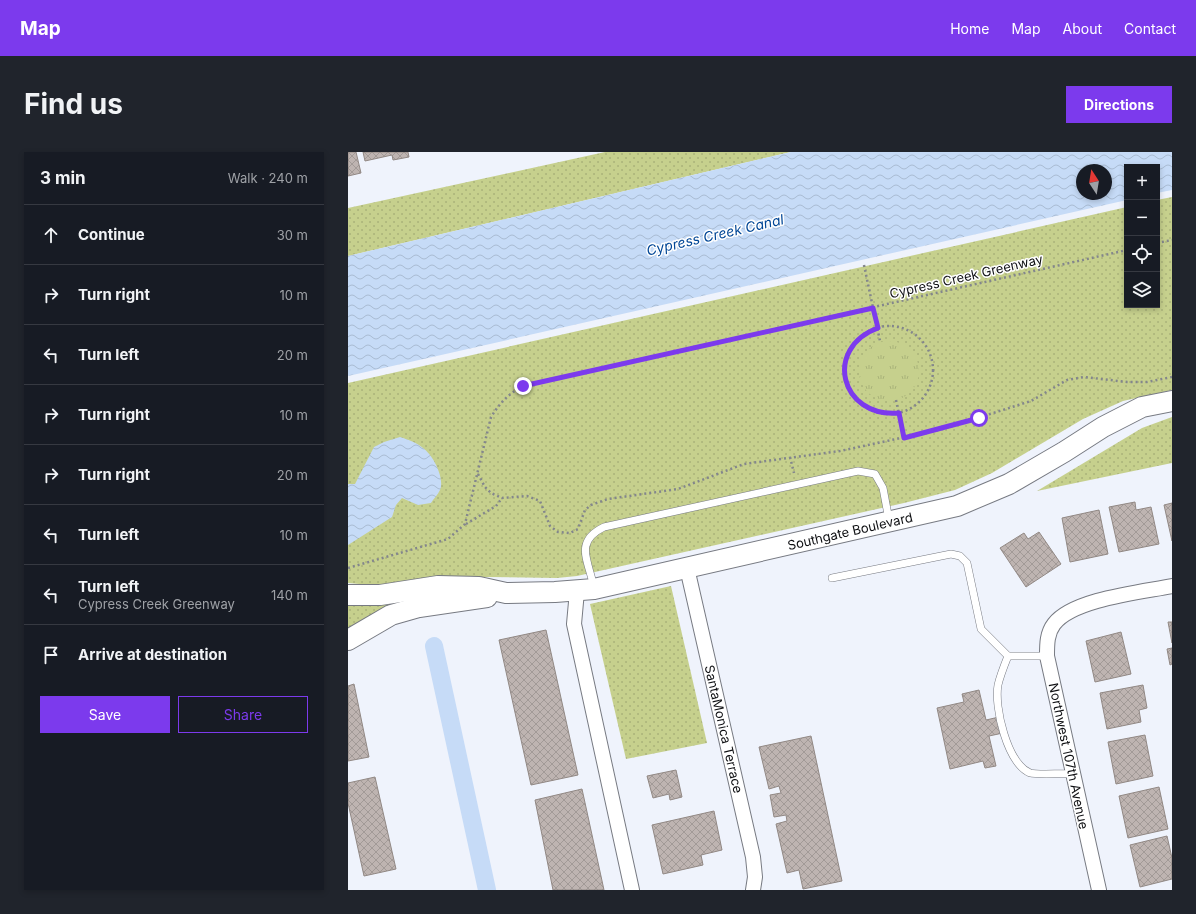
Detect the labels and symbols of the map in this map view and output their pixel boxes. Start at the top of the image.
north arrow [1076,164,1112,200]
water label: Cypress Creek Canal [644,210,786,259]
street label: Cypress Creek Greenway [888,251,1044,301]
route end [514,377,532,395]
route start [970,409,988,427]
street label: Southgate Boulevard [786,509,914,553]
street label: SantaMonica Terrace [701,663,747,795]
street label: Northwest 107th Avenue [1046,681,1092,831]

